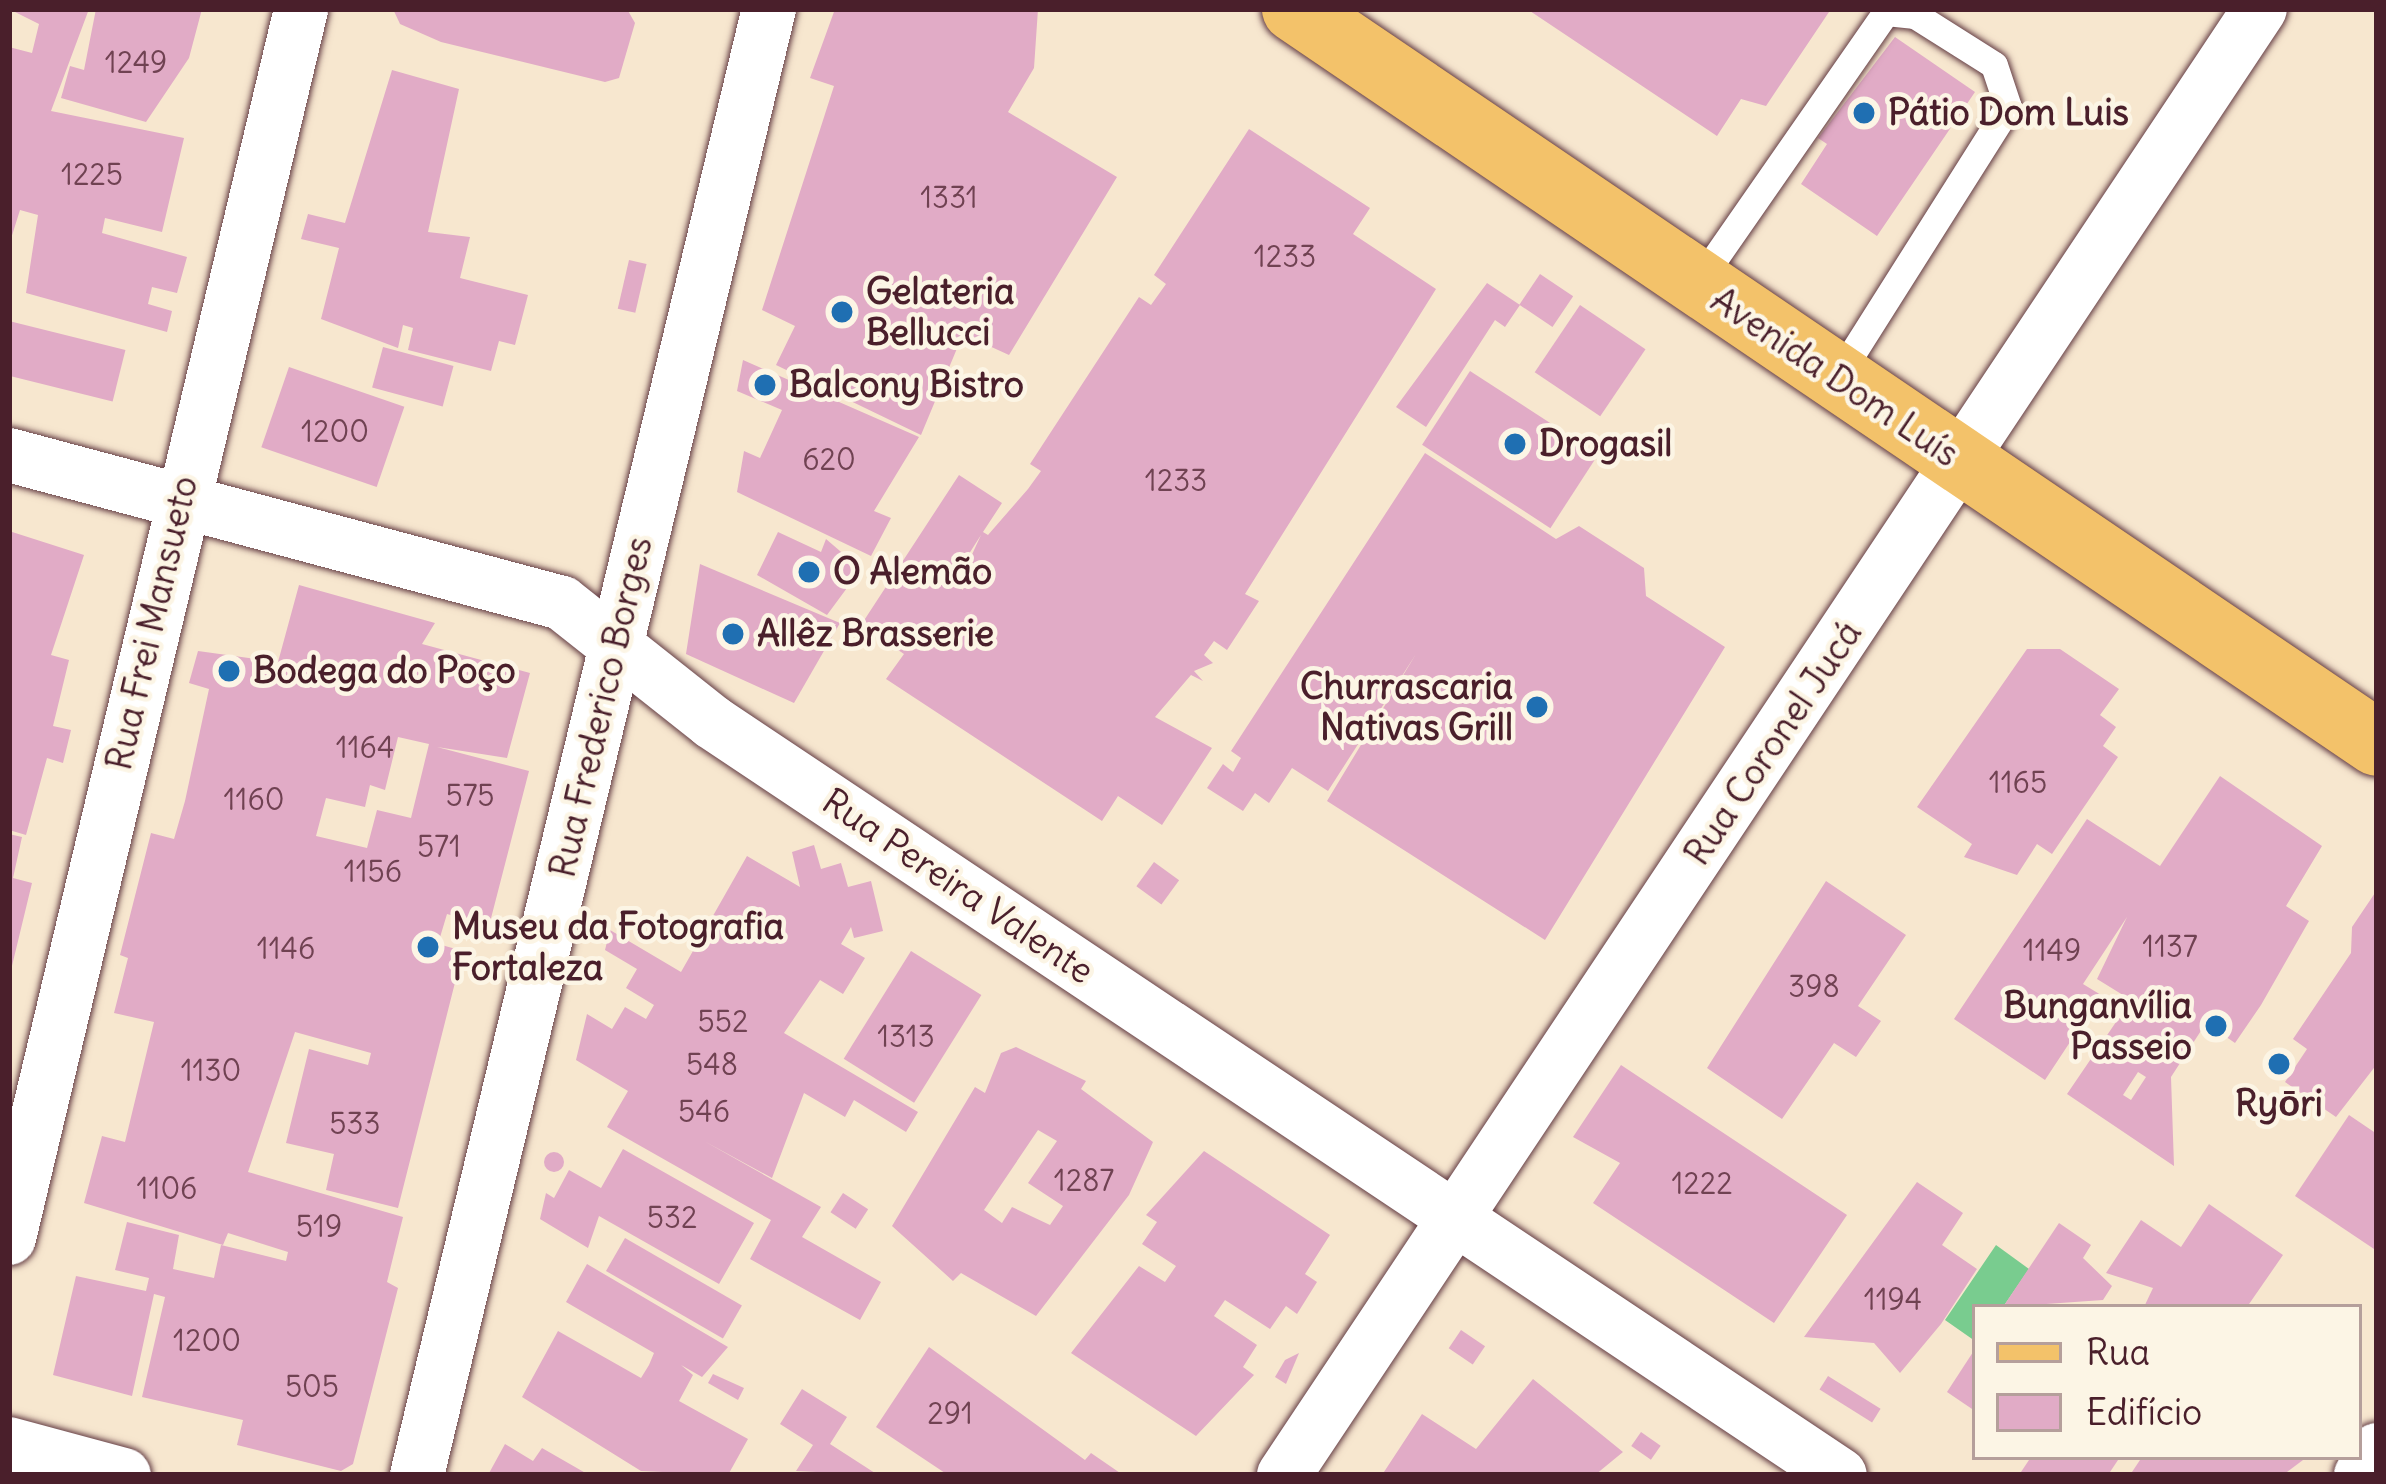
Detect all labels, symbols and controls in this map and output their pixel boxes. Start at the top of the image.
house number: 1249 [105,44,167,80]
place label: Pátio Dom Luis [1888,91,2129,135]
marker: Pátio Dom Luis [1851,100,1877,126]
house number: 1225 [61,156,123,192]
house number: 1331 [920,179,978,215]
house number: 1233 [1254,238,1316,274]
place label: Gelateria Bellucci [866,269,1014,354]
street label: Avenida Dom Luís [1703,278,1967,476]
marker: Gelateria Bellucci [829,299,855,325]
place label: Balcony Bistro [789,363,1024,407]
marker: Balcony Bistro [752,372,778,398]
house number: 1200 [301,413,369,449]
place label: Drogasil [1539,422,1672,466]
marker: Drogasil [1502,431,1528,457]
house number: 620 [802,441,856,477]
house number: 1233 [1145,462,1207,498]
street label: Rua Frei Mansueto [97,472,207,774]
street label: Rua Frederico Borges [541,532,661,882]
place label: O Alemão [833,550,992,594]
marker: O Alemão [796,559,822,585]
place label: Allêz Brasserie [757,612,994,656]
street label: Rua Coronel Jucá [1675,613,1871,873]
marker: Allêz Brasserie [720,621,746,647]
place label: Bodega do Poço [253,649,516,693]
marker: Bodega do Poço [216,658,242,684]
place label: Churrascaria Nativas Grill [1300,664,1513,749]
marker: Churrascaria Nativas Grill [1524,694,1550,720]
house number: 1164 [336,729,394,765]
house number: 1165 [1989,764,2047,800]
house number: 575 [445,777,495,813]
street label: Rua Pereira Valente [814,779,1102,993]
house number: 1160 [224,781,284,817]
house number: 571 [417,828,461,864]
house number: 1156 [344,853,402,889]
place label: Museu da Fotografia Fortaleza [452,904,784,989]
house number: 1137 [2142,928,2198,964]
house number: 1146 [257,930,315,966]
house number: 1149 [2023,932,2081,968]
marker: Museu da Fotografia Fortaleza [415,934,441,960]
house number: 398 [1788,968,1840,1004]
place label: Bunganvília Passeio [2003,983,2192,1068]
house number: 552 [698,1003,748,1039]
marker: Bunganvília Passeio [2203,1013,2229,1039]
house number: 1313 [877,1018,935,1054]
house number: 548 [686,1046,738,1082]
marker: Ryōri [2266,1051,2292,1077]
house number: 1130 [181,1052,241,1088]
place label: Ryōri [2235,1082,2323,1126]
house number: 546 [678,1093,730,1129]
house number: 533 [329,1105,381,1141]
house number: 1287 [1054,1162,1114,1198]
house number: 1222 [1671,1165,1733,1201]
house number: 1106 [137,1170,197,1206]
house number: 532 [647,1199,697,1235]
house number: 519 [296,1208,342,1244]
house number: 1194 [1864,1281,1922,1317]
legend [1972,1304,2362,1460]
house number: 1200 [173,1322,241,1358]
text: Rua [2086,1330,2150,1375]
house number: 505 [285,1368,339,1404]
text: Edifício [2086,1390,2202,1435]
house number: 291 [927,1395,973,1431]

